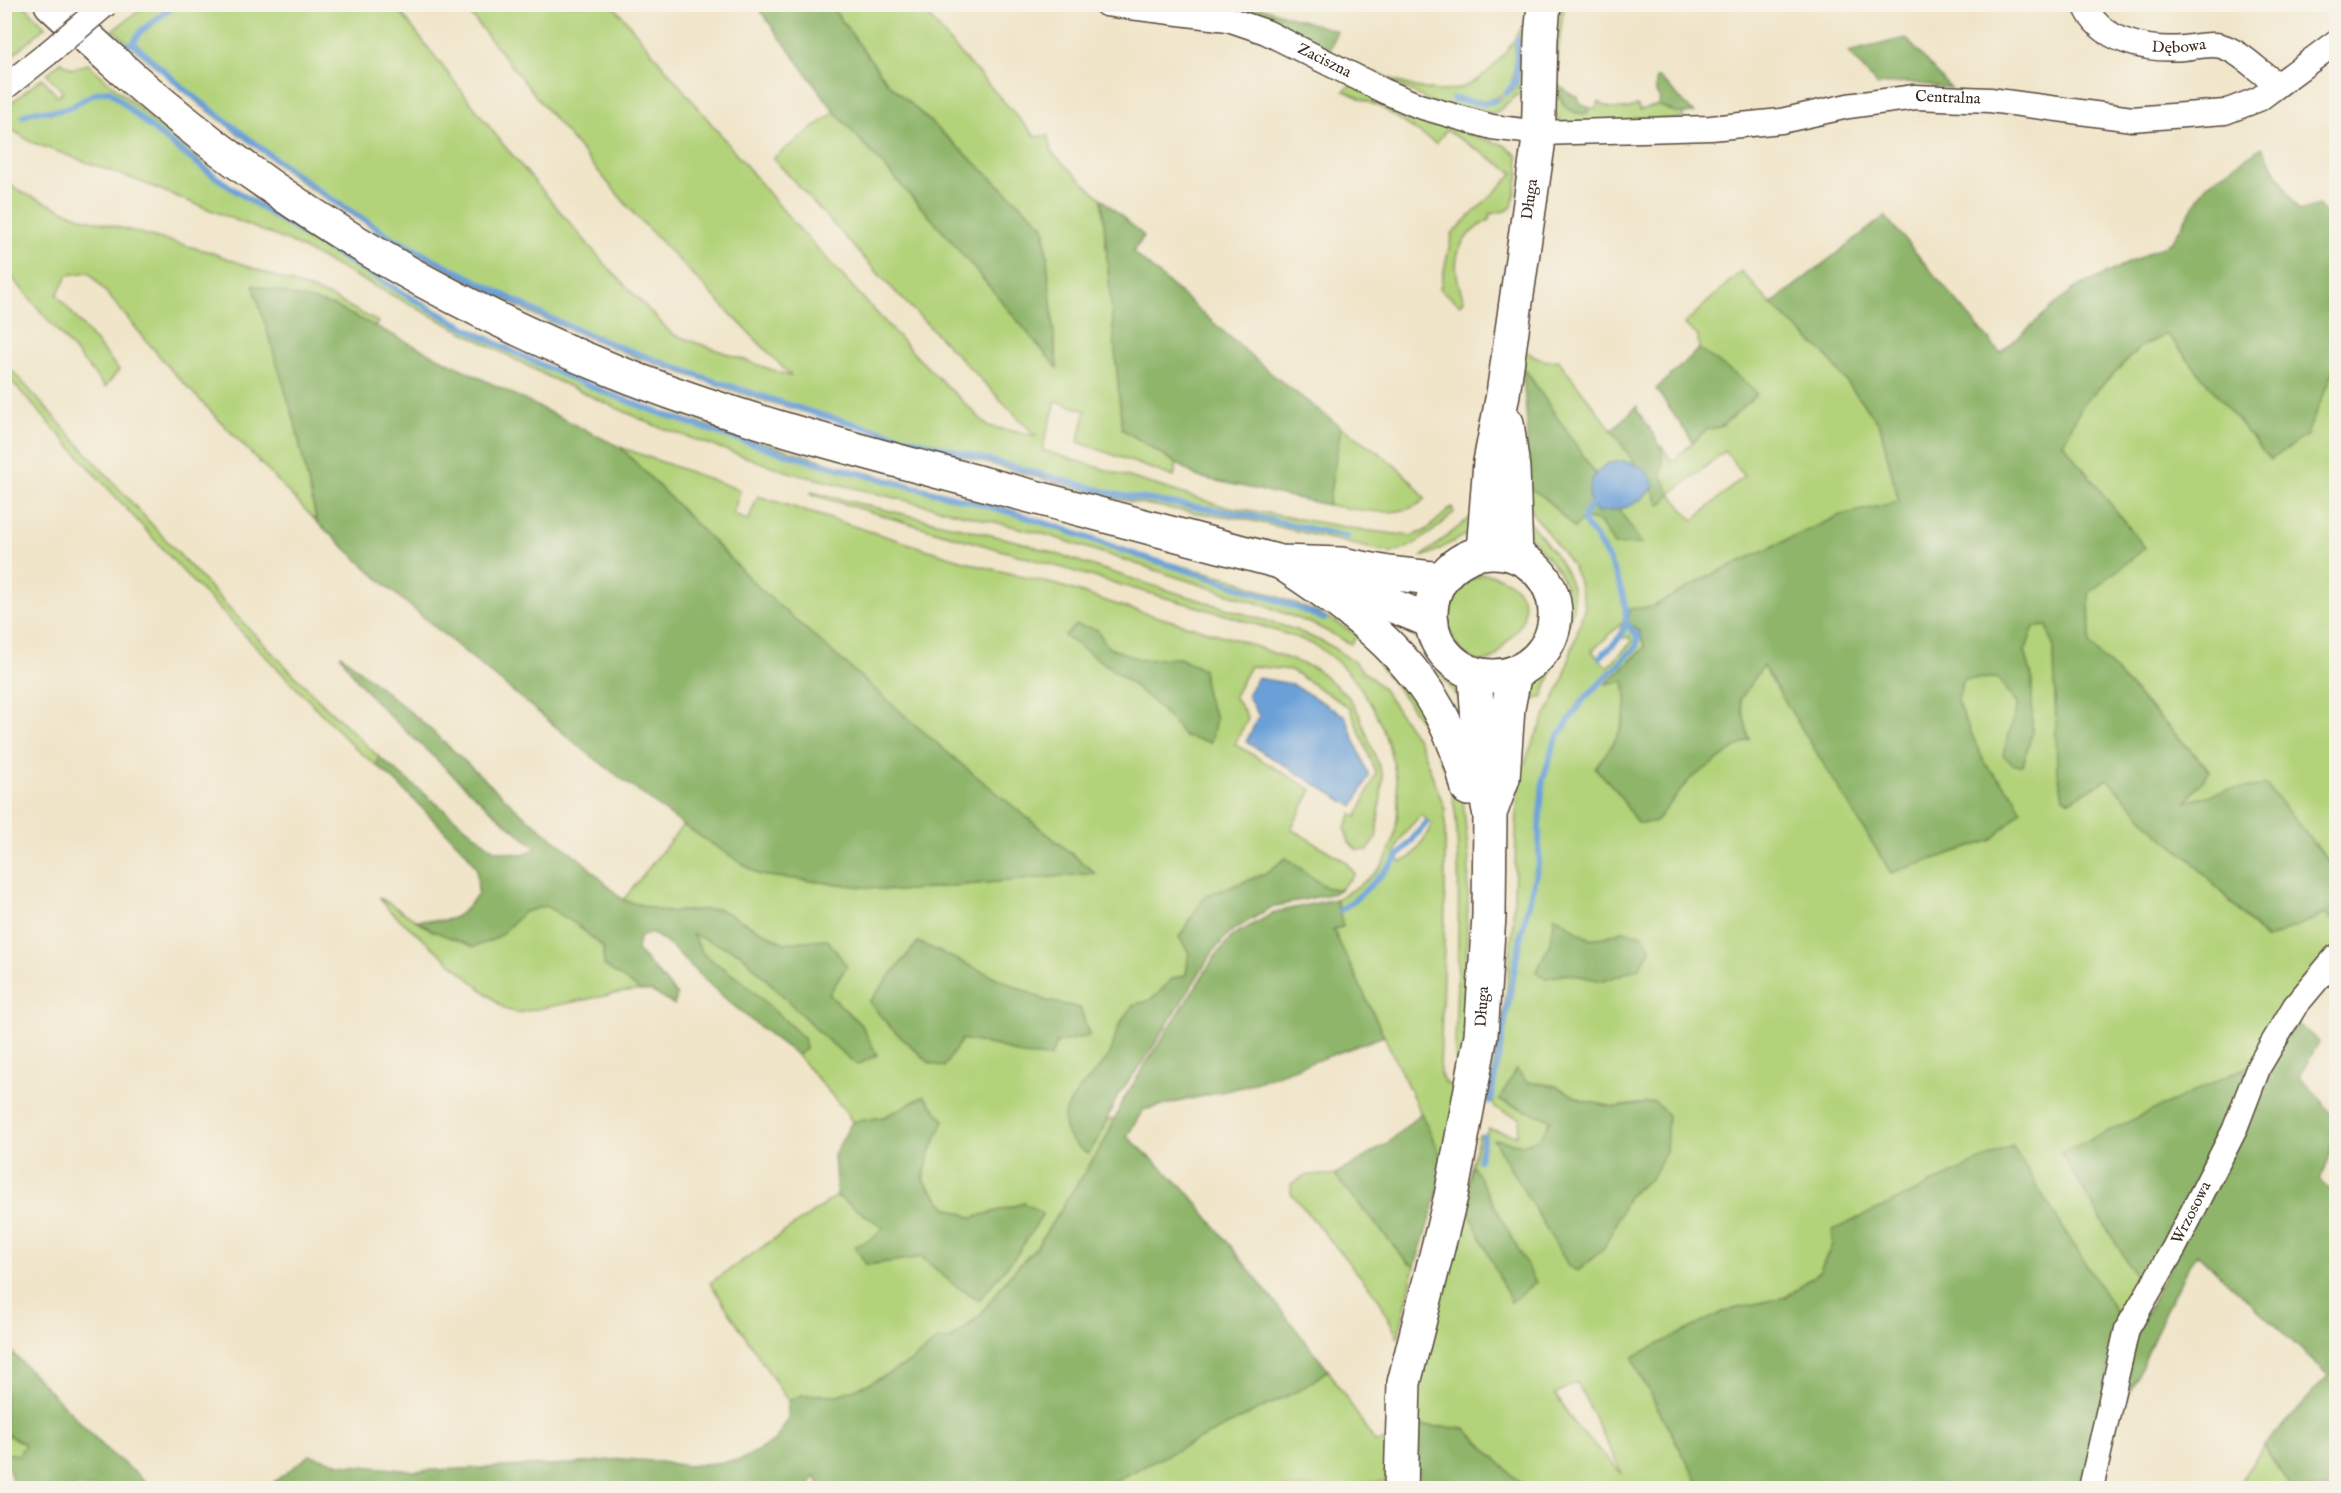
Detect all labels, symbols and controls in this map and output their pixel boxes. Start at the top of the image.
street label: Dębowa [2151,35,2207,59]
street label: Zaciszna [1294,39,1354,83]
street label: Centralna [1915,87,1981,110]
street label: Długa [1518,178,1543,221]
street label: Długa [1472,985,1494,1028]
street label: Wrzosowa [2168,1178,2216,1248]

